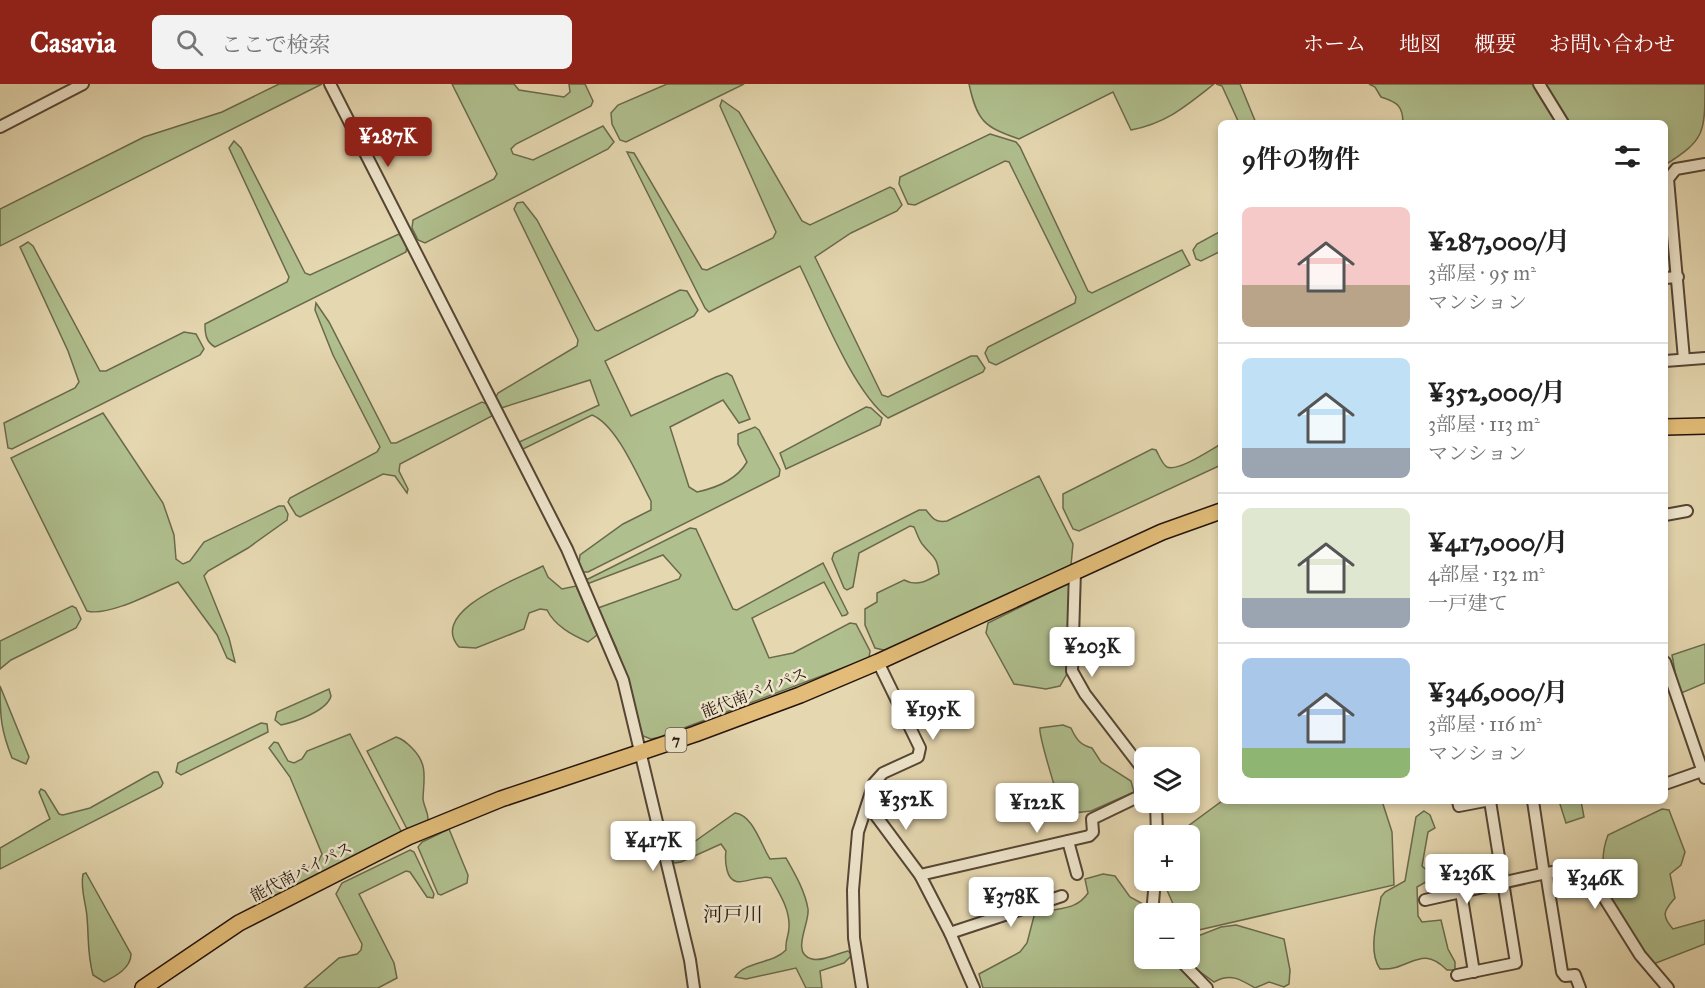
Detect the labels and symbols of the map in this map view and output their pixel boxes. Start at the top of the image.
pin: ¥287K [346,117,430,168]
pin: ¥203K [1050,627,1134,678]
street label: 能代南バイパス [699,664,810,721]
pin: ¥195K [891,690,975,741]
road number: 7 [666,728,686,752]
pin: ¥352K [864,780,948,831]
pin: ¥122K [995,783,1079,834]
pin: ¥417K [611,821,695,872]
street label: 能代南バイパス [247,838,355,905]
pin: ¥236K [1425,854,1509,905]
pin: ¥346K [1553,859,1637,910]
pin: ¥378K [969,877,1053,928]
district label: 河戸川 [703,902,763,926]

